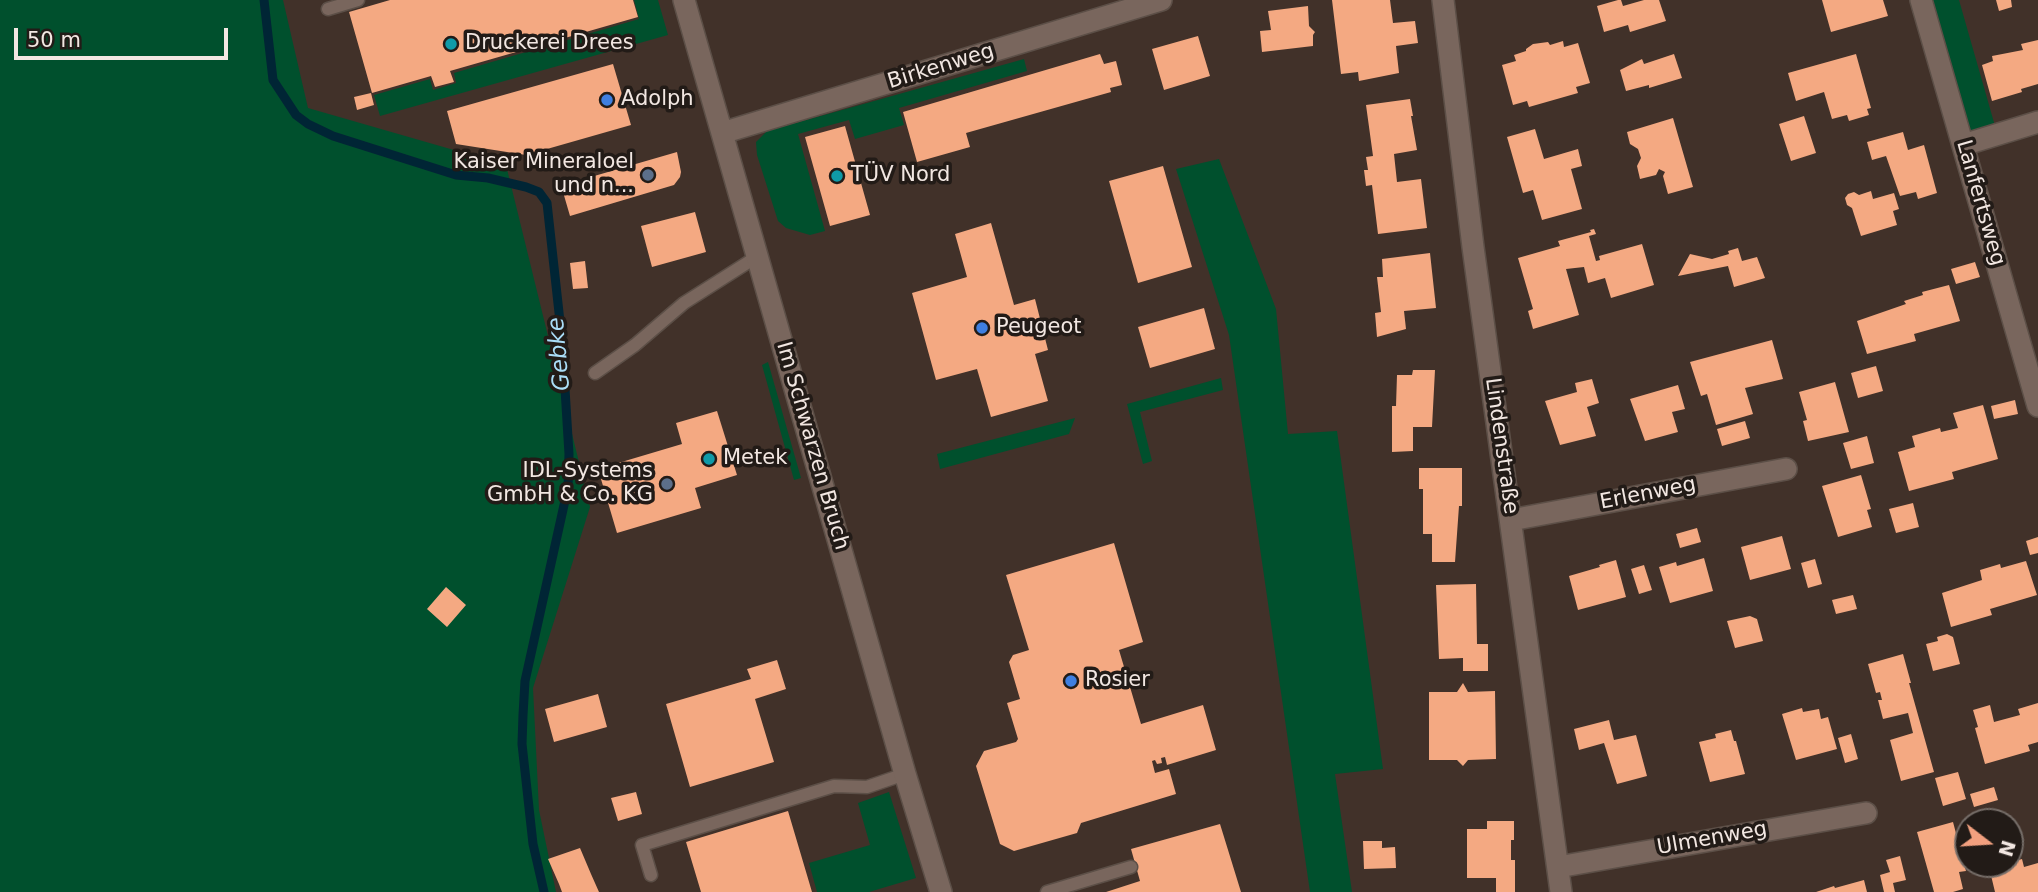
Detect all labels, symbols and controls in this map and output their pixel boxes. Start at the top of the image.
scale bar [18,14,231,58]
text: 50 m [27,28,81,52]
place label: Druckerei Drees [465,31,634,57]
marker: Druckerei Drees [443,36,459,52]
street label: Birkenweg [885,39,997,95]
place label: Adolph [621,87,694,113]
marker: Adolph [599,92,615,108]
street label: Lanfertsweg [1950,137,2010,269]
place label: Kaiser Mineraloel und n... [454,150,634,200]
place label: TÜV Nord [851,163,950,189]
marker: Kaiser Mineraloel und n... [640,167,656,183]
marker: TÜV Nord [829,168,845,184]
place label: Peugeot [996,315,1081,341]
water label: Gebke [543,316,577,392]
marker: Peugeot [974,320,990,336]
street label: Im Schwarzen Bruch [770,339,854,553]
street label: Lindenstraße [1479,376,1523,516]
place label: Metek [723,446,787,472]
marker: Metek [701,451,717,467]
place label: IDL-Systems GmbH & Co. KG [487,459,653,509]
street label: Erlenweg [1598,472,1698,516]
marker: IDL-Systems GmbH & Co. KG [659,476,675,492]
place label: Rosier [1085,668,1150,694]
marker: Rosier [1063,673,1079,689]
north arrow [1954,808,2024,878]
street label: Ulmenweg [1655,817,1769,861]
text: N [1994,838,2020,859]

